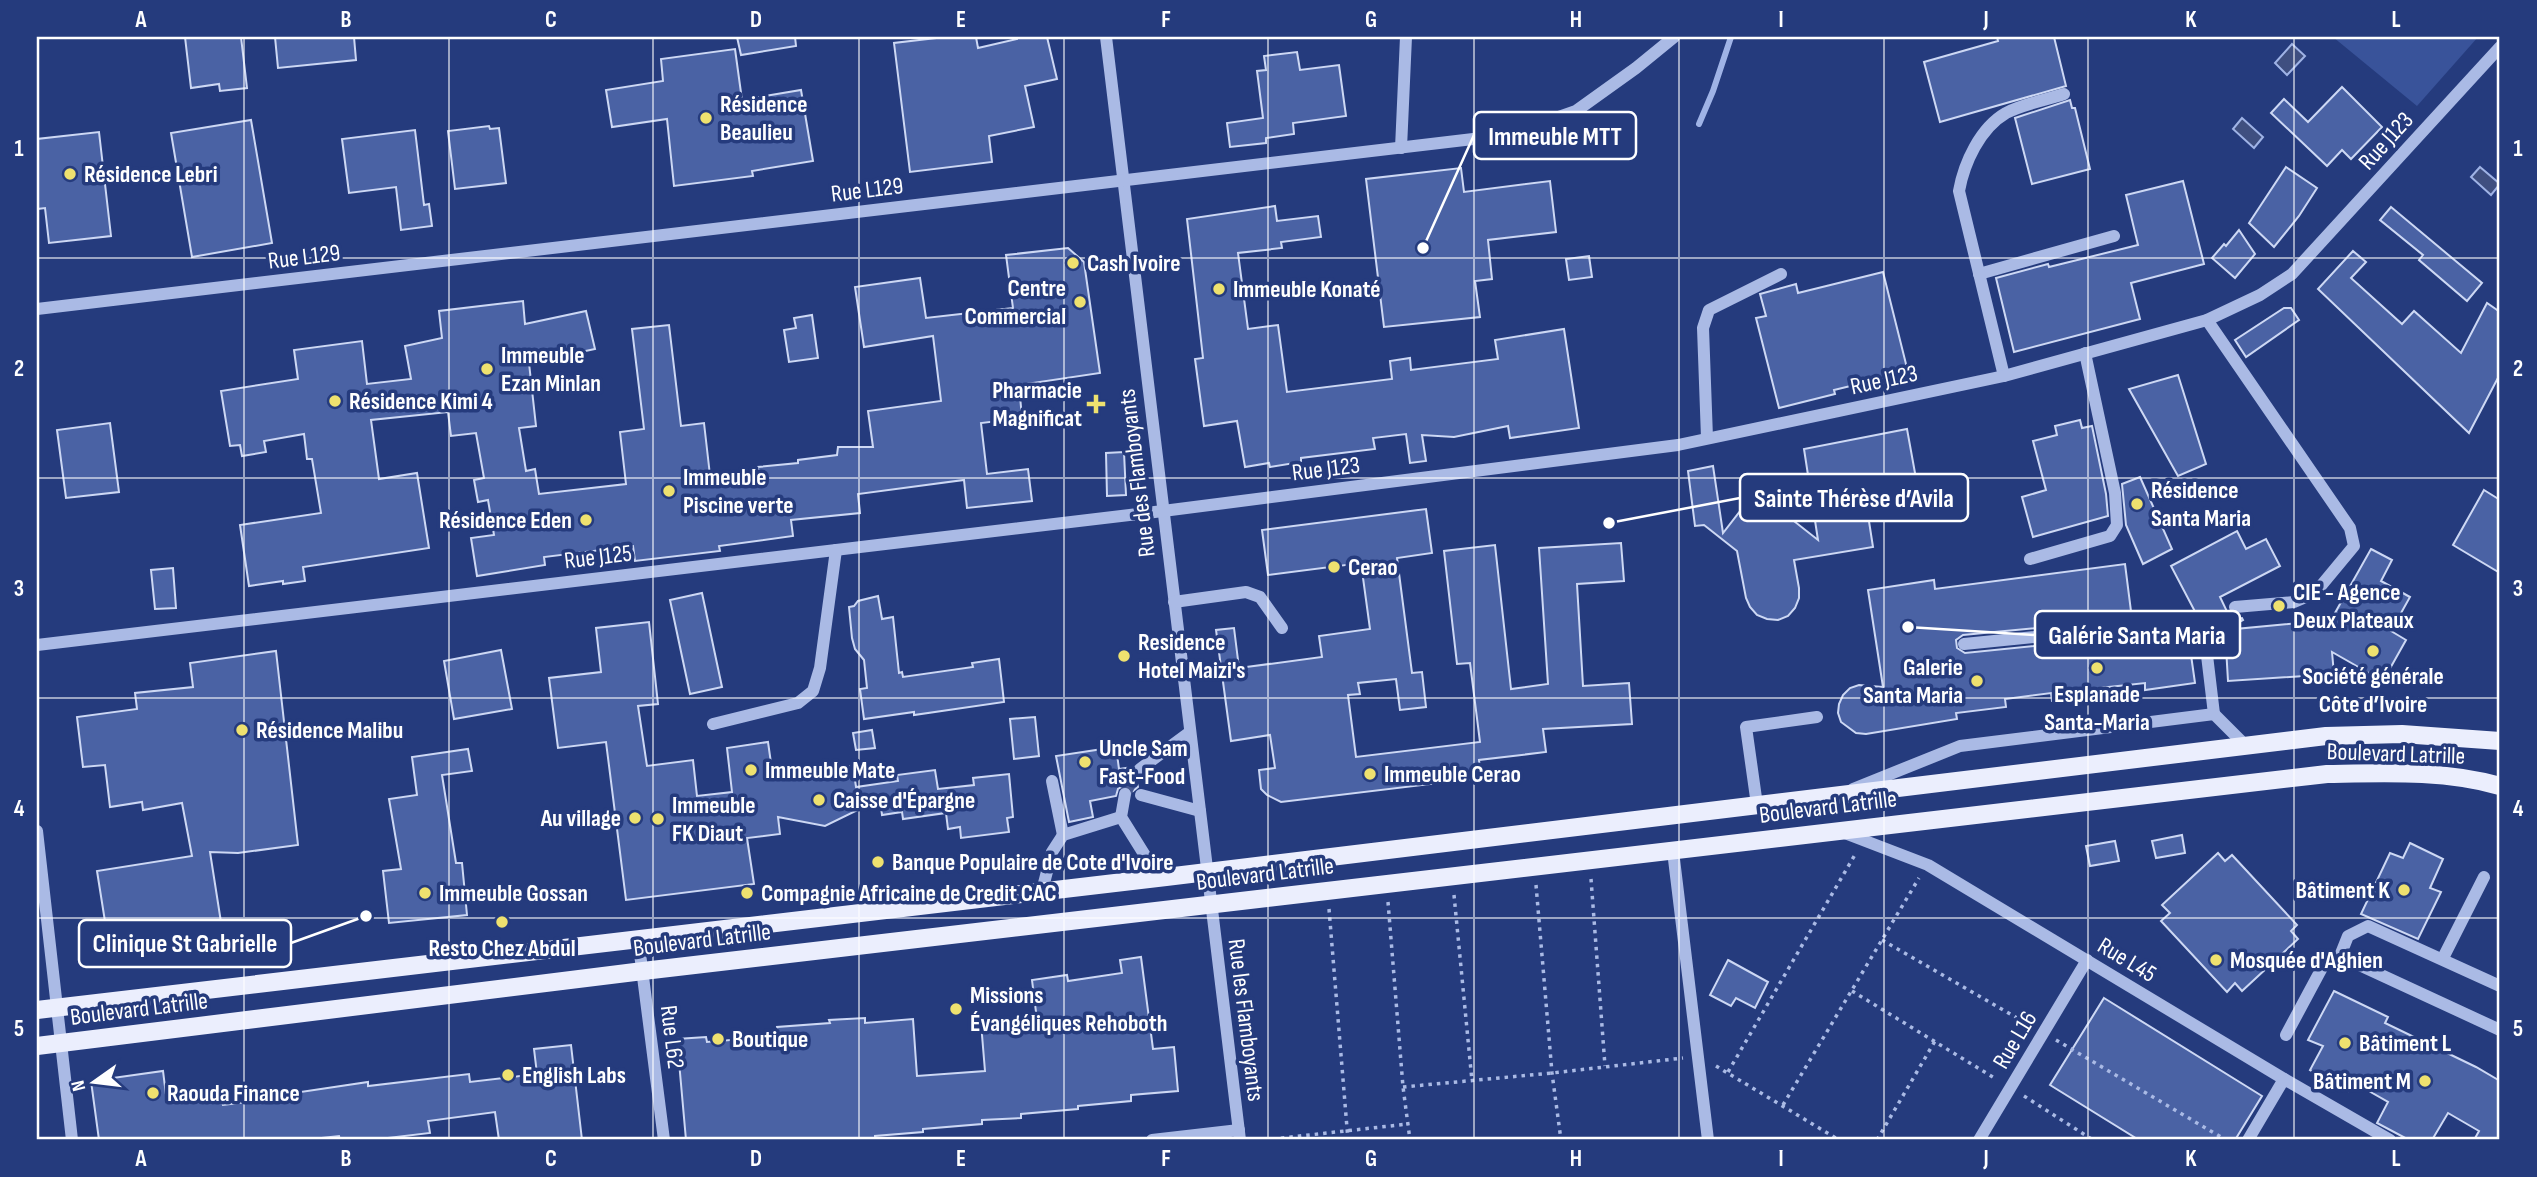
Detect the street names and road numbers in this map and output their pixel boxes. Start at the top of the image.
street label: Rue J123 [2352,106,2420,176]
street label: Rue L129 [829,171,905,209]
street label: Rue L129 [266,238,342,276]
street label: Rue J123 [1848,359,1920,401]
street label: Rue des Flamboyants [1112,387,1162,559]
street label: Rue J123 [1290,450,1362,488]
street label: Rue J125 [563,538,633,576]
street label: Boulevard Latrille [2326,737,2466,771]
street label: Boulevard Latrille [1758,784,1898,830]
street label: Boulevard Latrille [1195,851,1335,897]
street label: Boulevard Latrille [632,917,772,963]
street label: Rue L45 [2092,931,2162,989]
street label: Rue les Flamboyants [1222,937,1270,1103]
street label: Boulevard Latrille [69,986,209,1032]
street label: Rue L62 [654,1004,690,1070]
street label: Rue L16 [1987,1006,2043,1074]

